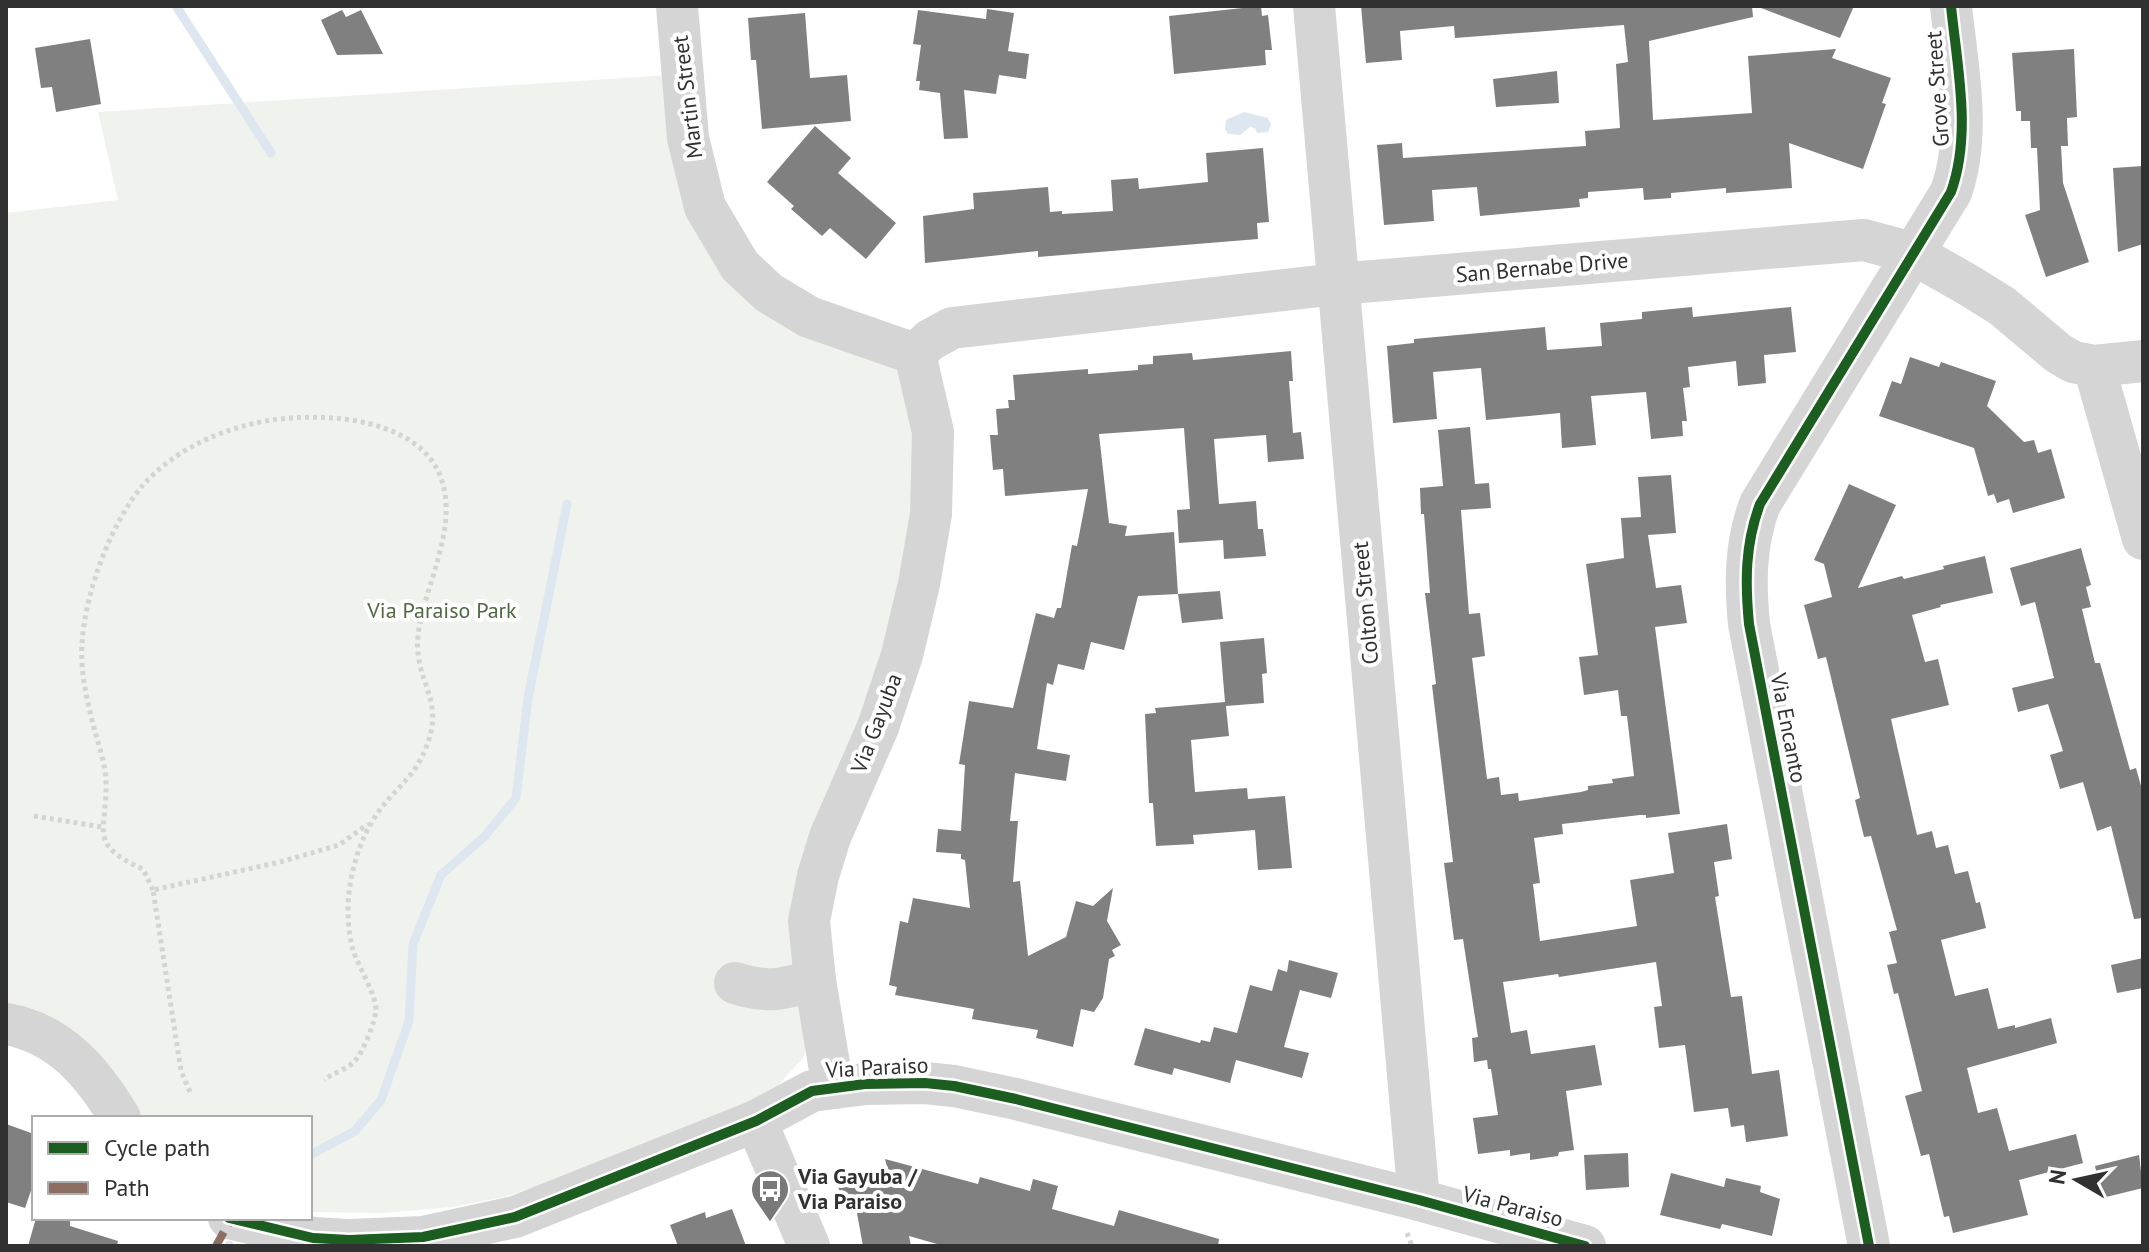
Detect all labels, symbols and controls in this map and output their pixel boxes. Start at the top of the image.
street label: Grove Street [1919,30,1955,148]
street label: Martin Street [665,33,708,160]
street label: San Bernabe Drive [1455,246,1629,288]
street label: Colton Street [1346,540,1384,666]
park label: Via Paraiso Park [366,596,517,624]
street label: Via Gayuba [844,669,908,778]
street label: Via Encanto [1764,670,1813,785]
street label: Via Paraiso [824,1050,929,1084]
legend [32,1116,312,1220]
text: Cycle path [104,1132,210,1163]
north arrow [2037,1140,2117,1220]
place label: Via Gayuba / Via Paraiso [797,1162,918,1215]
bus stop icon: Via Gayuba / Via Paraiso [749,1168,791,1223]
text: N [2042,1168,2072,1186]
text: Path [104,1172,150,1203]
street label: Via Paraiso [1459,1179,1566,1233]

